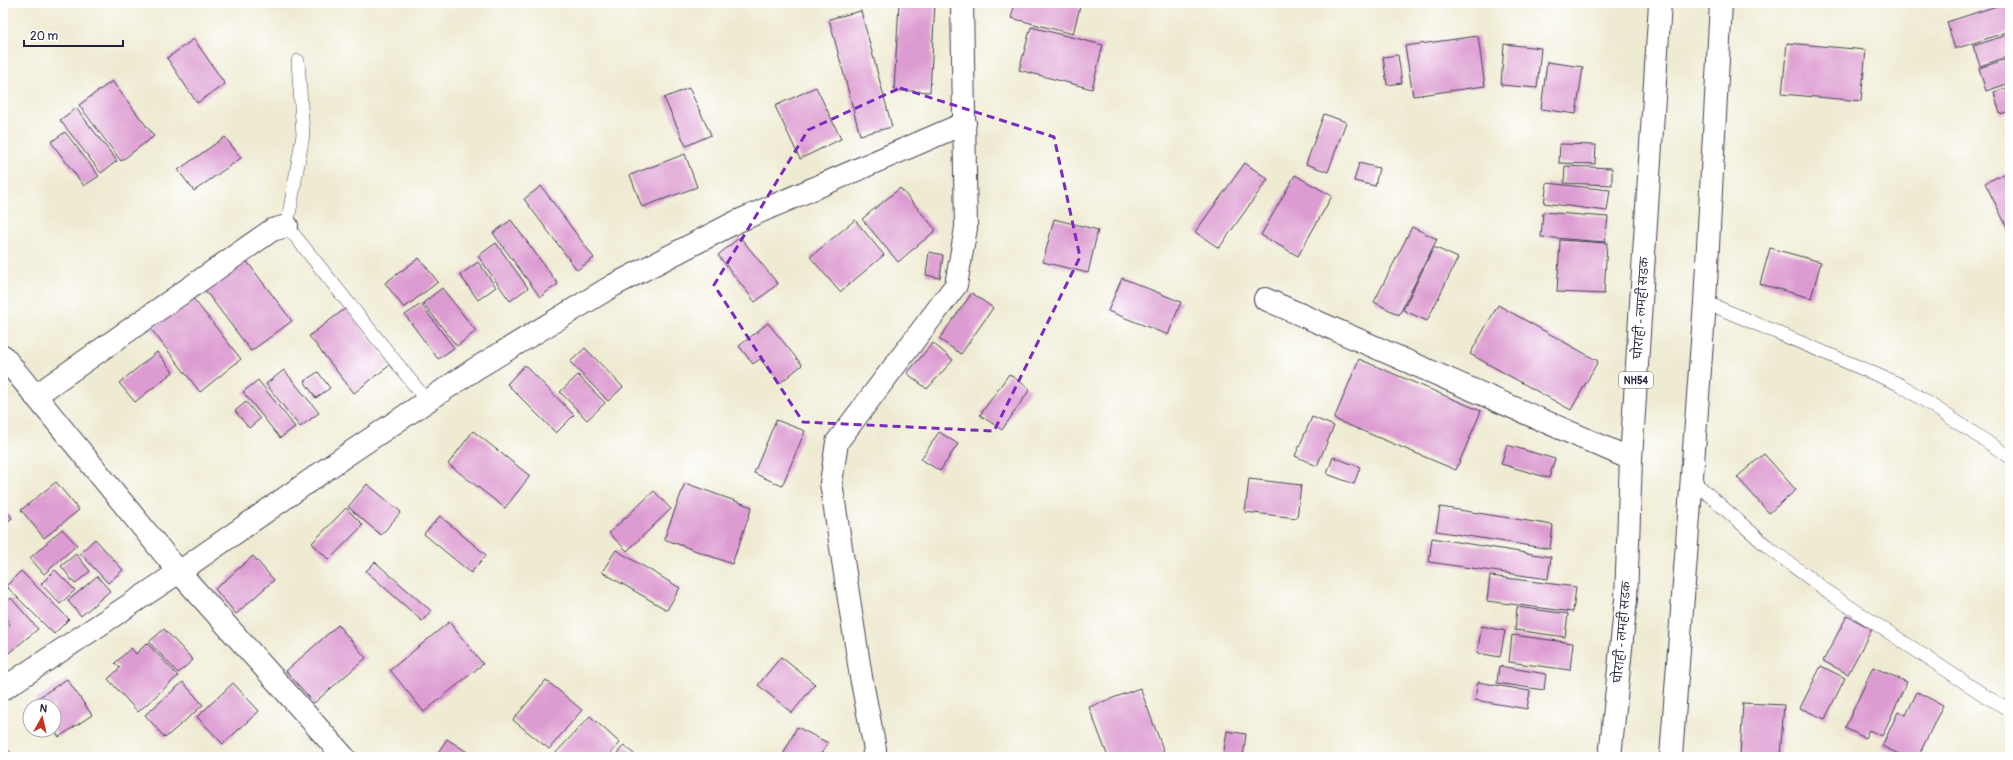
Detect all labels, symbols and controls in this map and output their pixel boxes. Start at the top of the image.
scale bar [24,22,123,48]
text: 20 m [30,29,59,44]
street label: घोराही - लमही सडक [1627,256,1652,360]
road number: NH54 [1619,372,1653,388]
street label: घोराही - लमही सडक [1608,580,1633,684]
north arrow [22,698,62,738]
text: N [39,702,48,716]

